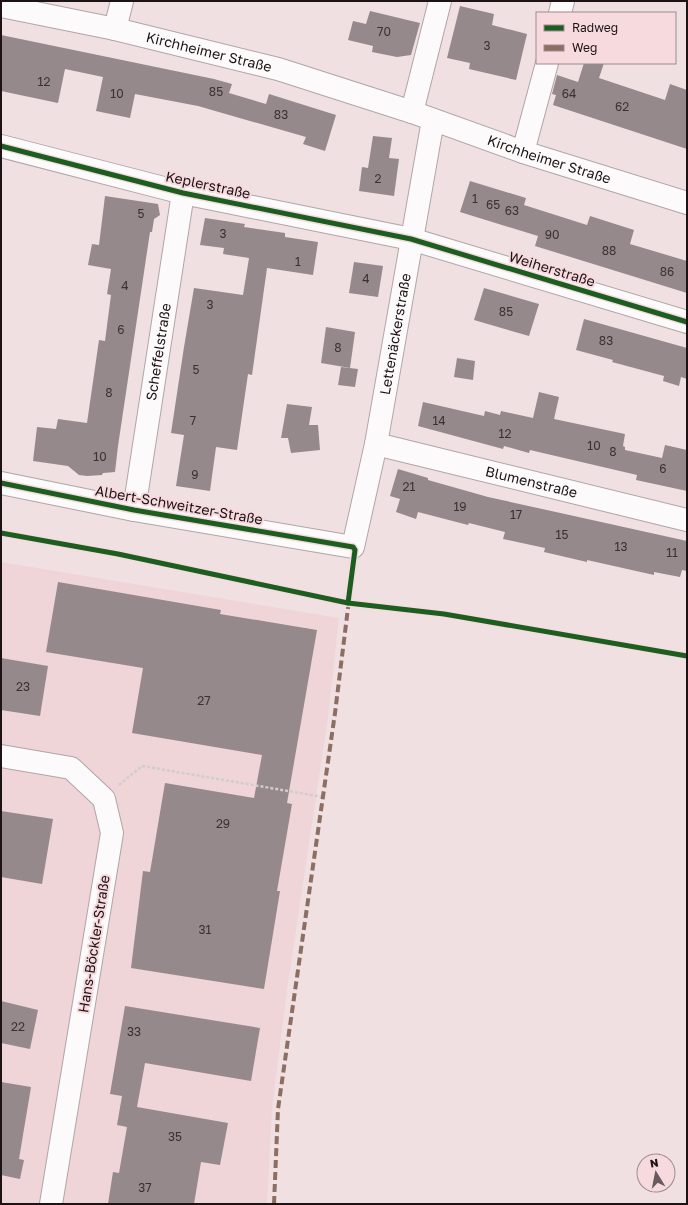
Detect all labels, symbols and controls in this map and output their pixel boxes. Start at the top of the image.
legend [536,12,676,64]
text: Radweg [572,20,618,35]
house number: 70 [377,24,391,39]
street label: Kirchheimer Straße [144,28,274,75]
house number: 3 [483,38,491,53]
text: Weg [572,40,597,55]
house number: 12 [38,74,50,89]
house number: 85 [209,84,223,99]
house number: 10 [110,86,124,101]
house number: 64 [562,86,576,101]
house number: 62 [615,99,629,114]
house number: 83 [274,107,288,122]
street label: Kirchheimer Straße [485,131,613,187]
street label: Keplerstraße [164,167,252,202]
house number: 2 [375,171,382,186]
house number: 1 [472,191,478,206]
house number: 65 [486,197,500,212]
house number: 63 [505,203,519,218]
house number: 5 [138,206,145,221]
house number: 3 [219,226,227,241]
house number: 90 [545,227,559,242]
house number: 88 [602,243,616,258]
street label: Weiherstraße [507,247,597,290]
house number: 1 [295,254,301,269]
house number: 86 [660,264,674,279]
house number: 4 [362,271,370,286]
street label: Lettenäckerstraße [376,272,414,396]
house number: 4 [121,278,129,293]
house number: 3 [206,297,214,312]
street label: Scheffelstraße [142,302,174,402]
house number: 85 [499,304,513,319]
house number: 6 [117,322,125,337]
house number: 83 [599,333,613,348]
house number: 8 [334,340,342,355]
house number: 5 [193,362,200,377]
house number: 8 [105,385,113,400]
house number: 7 [190,413,196,428]
house number: 14 [432,413,446,428]
house number: 12 [499,426,511,441]
house number: 10 [587,438,601,453]
house number: 8 [609,444,617,459]
house number: 10 [93,449,107,464]
house number: 6 [659,461,667,476]
street label: Blumenstraße [484,462,579,501]
house number: 9 [191,467,199,482]
house number: 21 [403,479,416,494]
street label: Albert-Schweitzer-Straße [94,481,264,528]
house number: 19 [453,499,467,514]
house number: 17 [510,507,522,522]
house number: 15 [556,527,568,542]
house number: 13 [615,539,627,554]
house number: 11 [666,545,678,560]
house number: 23 [16,679,30,694]
house number: 27 [197,693,211,708]
house number: 29 [216,816,230,831]
street label: Hans-Böckler-Straße [74,874,113,1014]
house number: 31 [199,922,212,937]
house number: 22 [11,1019,25,1034]
house number: 33 [127,1024,141,1039]
house number: 35 [168,1129,182,1144]
north arrow [636,1153,676,1193]
text: N [649,1156,659,1170]
house number: 37 [138,1180,152,1195]

